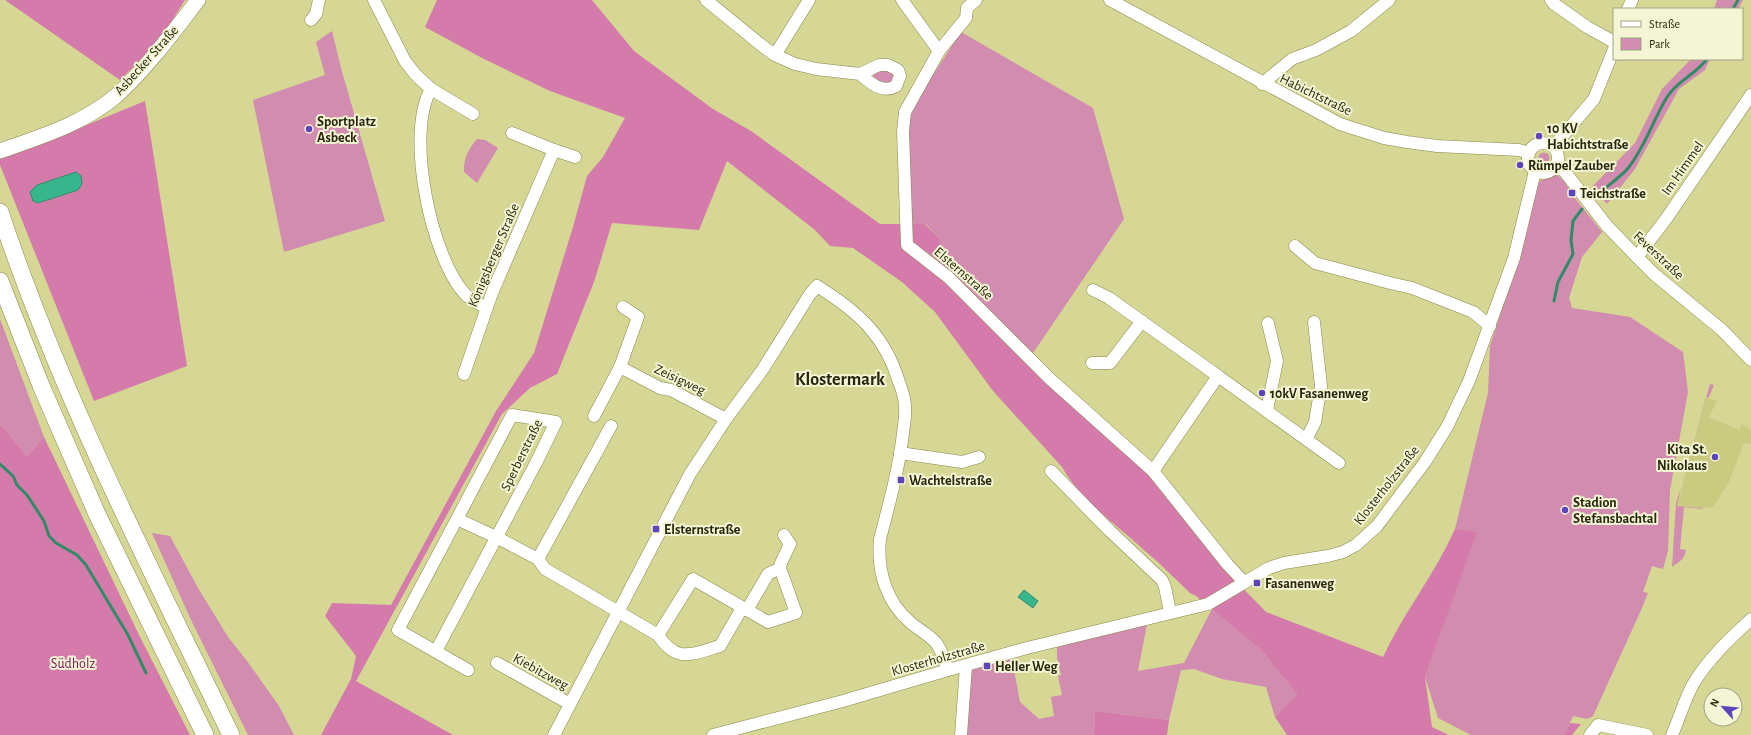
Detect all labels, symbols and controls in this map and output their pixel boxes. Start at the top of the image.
legend [1613,8,1743,60]
text: Straße [1649,18,1680,30]
street label: Asbecker Straße [112,23,181,98]
text: Park [1649,38,1670,50]
street label: Habichtstraße [1277,71,1354,118]
place label: Sportplatz Asbeck [317,115,376,145]
place label: 10 KV Habichtstraße [1547,122,1629,152]
marker: Sportplatz Asbeck [304,124,314,134]
marker: 10 KV Habichtstraße [1534,131,1544,141]
street label: Im Himmel [1659,139,1706,198]
place label: Rümpel Zauber [1528,159,1615,173]
marker: Rümpel Zauber [1515,160,1525,170]
place label: Teichstraße [1580,187,1646,201]
marker: Teichstraße [1567,188,1577,198]
street label: Königsberger Straße [466,202,522,309]
street label: Feverstraße [1630,229,1686,282]
street label: Elsternstraße [931,245,995,303]
street label: Zeisigweg [652,362,707,398]
district label: Klostermark [795,371,885,389]
place label: 10kV Fasanenweg [1270,387,1369,401]
marker: 10kV Fasanenweg [1257,388,1267,398]
street label: Sperberstraße [499,417,545,493]
street label: Klosterholzstraße [1352,443,1422,528]
place label: Kita St. Nikolaus [1657,443,1707,473]
marker: Kita St. Nikolaus [1710,452,1720,462]
place label: Wachtelstraße [909,474,992,488]
marker: Wachtelstraße [896,475,906,485]
place label: Stadion Stefansbachtal [1573,496,1657,526]
marker: Stadion Stefansbachtal [1560,505,1570,515]
place label: Elsternstraße [664,523,741,537]
marker: Elsternstraße [651,524,661,534]
place label: Fasanenweg [1265,577,1335,591]
marker: Fasanenweg [1252,578,1262,588]
street label: Klosterholzstraße [890,639,987,679]
street label: Kiebitzweg [511,651,571,693]
park label: Südholz [51,657,95,671]
place label: Heller Weg [995,660,1058,674]
marker: Heller Weg [982,661,992,671]
north arrow [1703,687,1743,727]
text: N [1708,697,1721,709]

